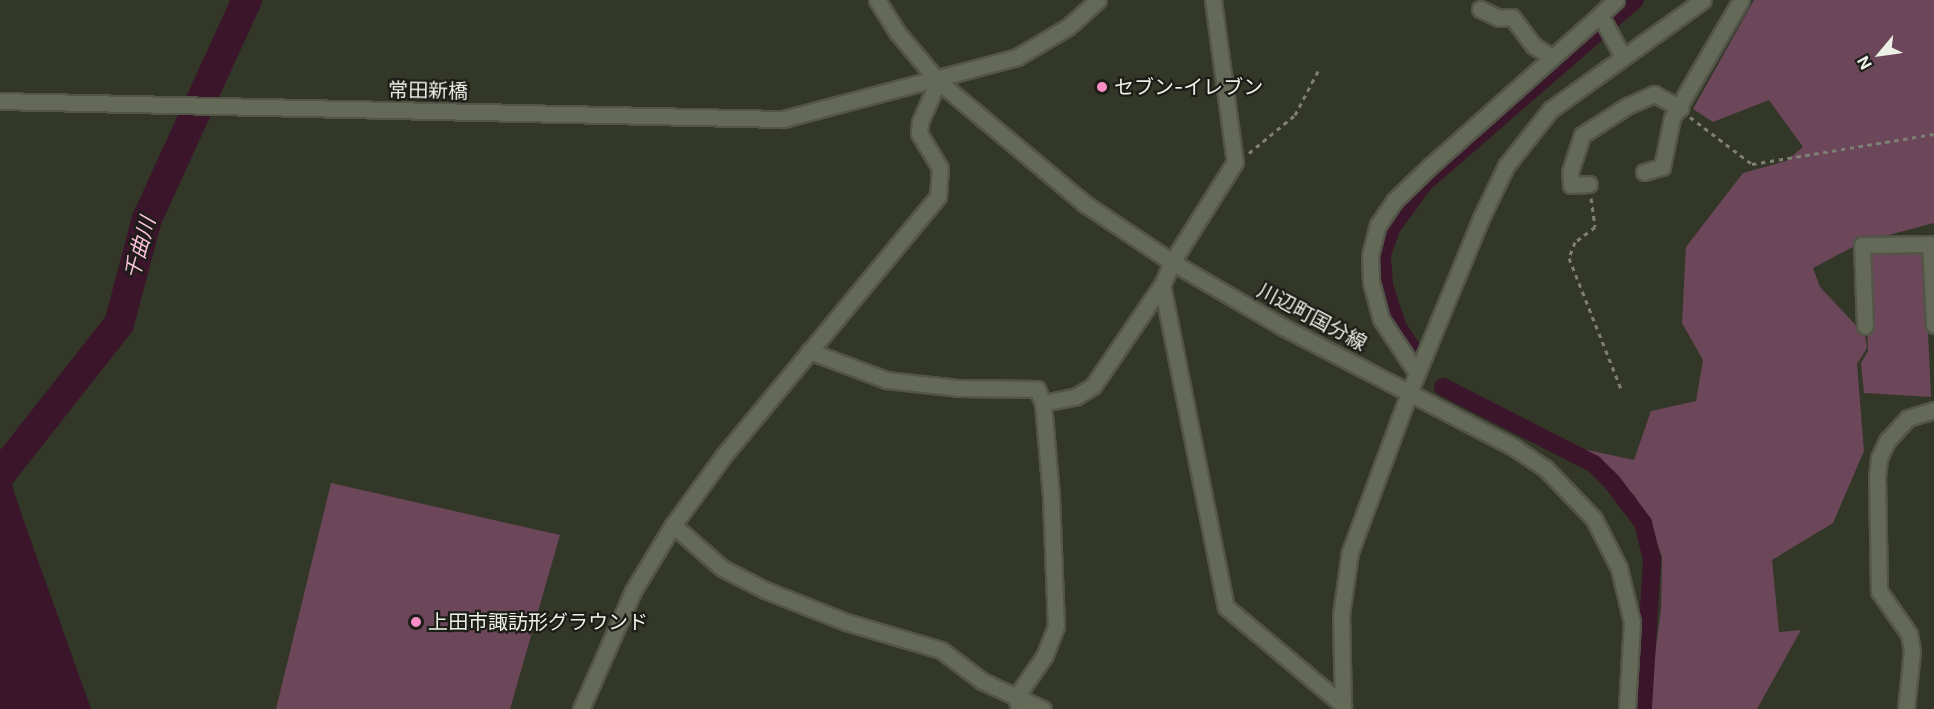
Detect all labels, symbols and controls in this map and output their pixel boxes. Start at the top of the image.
north arrow [1850,24,1910,84]
text: N [1853,53,1876,73]
place label: セブン-イレブン [1114,75,1263,99]
street label: 常田新橋 [388,78,468,104]
marker: セブン-イレブン [1095,80,1109,94]
water label: 千曲川 [119,214,161,282]
street label: 川辺町国分線 [1253,278,1371,356]
place label: 上田市諏訪形グラウンド [428,610,648,634]
marker: 上田市諏訪形グラウンド [409,615,423,629]

